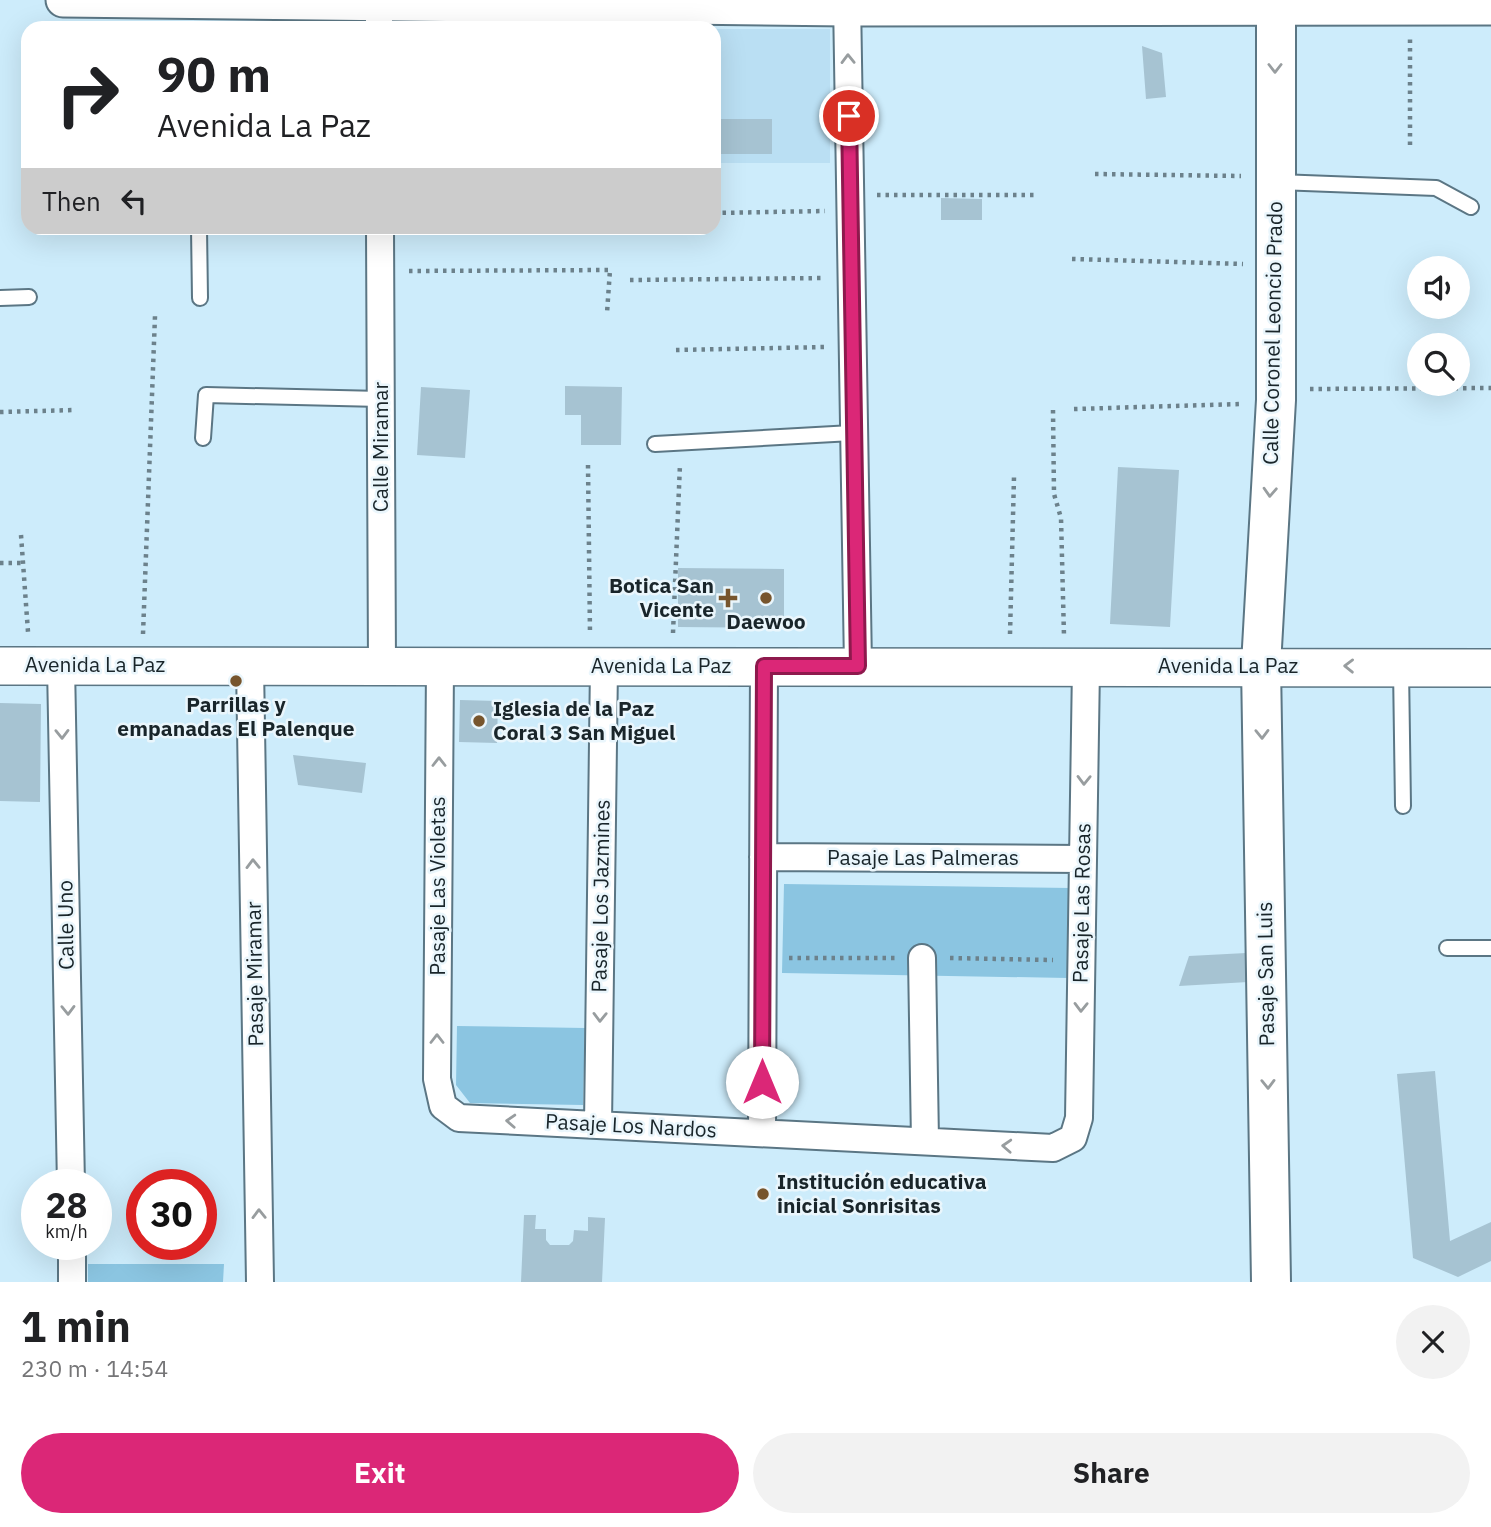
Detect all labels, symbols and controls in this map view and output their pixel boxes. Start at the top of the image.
text: 90 m [157,42,271,105]
icon: right [42,49,133,140]
one-way arrow [840,54,856,64]
one-way arrow [1268,63,1283,74]
pin [819,86,879,146]
icon: arrive [830,97,868,135]
text: Avenida La Paz [157,104,371,146]
icon: left [115,182,153,220]
text: Then [42,184,101,218]
street label: Calle Coronel Leoncio Prado [1256,201,1288,465]
map controls [1407,256,1470,396]
button: sound [1407,256,1470,319]
button: search [1407,333,1470,396]
street label: Calle Miramar [366,381,394,512]
one-way arrow [1263,486,1278,497]
place label: Botica San Vicente [609,571,714,623]
marker: Botica San Vicente [720,590,736,606]
marker: Daewoo [758,590,774,606]
place label: Daewoo [726,607,806,635]
street label: Avenida La Paz [25,650,165,678]
street label: Avenida La Paz [591,651,731,679]
street label: Avenida La Paz [1158,651,1298,679]
one-way arrow [1344,658,1354,674]
marker: Parrillas y empanadas El Palenque [228,673,244,689]
place label: Parrillas y empanadas El Palenque [117,690,355,742]
place label: Iglesia de la Paz Coral 3 San Miguel [493,694,675,746]
marker: Iglesia de la Paz Coral 3 San Miguel [471,713,487,729]
one-way arrow [1255,728,1270,739]
one-way arrow [55,729,70,740]
one-way arrow [431,756,447,767]
one-way arrow [1076,775,1091,786]
street label: Pasaje Las Violetas [423,796,451,976]
street label: Pasaje Los Jazmines [584,799,616,993]
street label: Pasaje Las Rosas [1066,823,1096,983]
street label: Pasaje Las Palmeras [827,843,1019,871]
one-way arrow [245,858,261,869]
street label: Calle Uno [50,880,80,970]
street label: Pasaje Miramar [239,901,269,1047]
street label: Pasaje San Luis [1250,901,1280,1047]
one-way arrow [1073,1002,1088,1013]
one-way arrow [60,1005,75,1016]
one-way arrow [592,1012,607,1023]
one-way arrow [429,1033,445,1043]
position arrow [725,1045,799,1119]
one-way arrow [1260,1079,1276,1089]
street label: Pasaje Los Nardos [544,1107,718,1143]
one-way arrow [505,1113,516,1128]
one-way arrow [1001,1138,1012,1153]
place label: Institución educativa inicial Sonrisitas [777,1167,987,1219]
speed limit sign: 30 [126,1169,217,1260]
text: 28 [45,1182,88,1228]
marker: Institución educativa inicial Sonrisitas [755,1186,771,1202]
one-way arrow [251,1208,267,1219]
text: km/h [45,1220,88,1243]
text: 1 min [21,1299,131,1354]
button: close [1396,1305,1470,1379]
text: 230 m · 14:54 [21,1353,168,1383]
button: Exit [21,1433,739,1513]
button: Share [753,1433,1470,1513]

